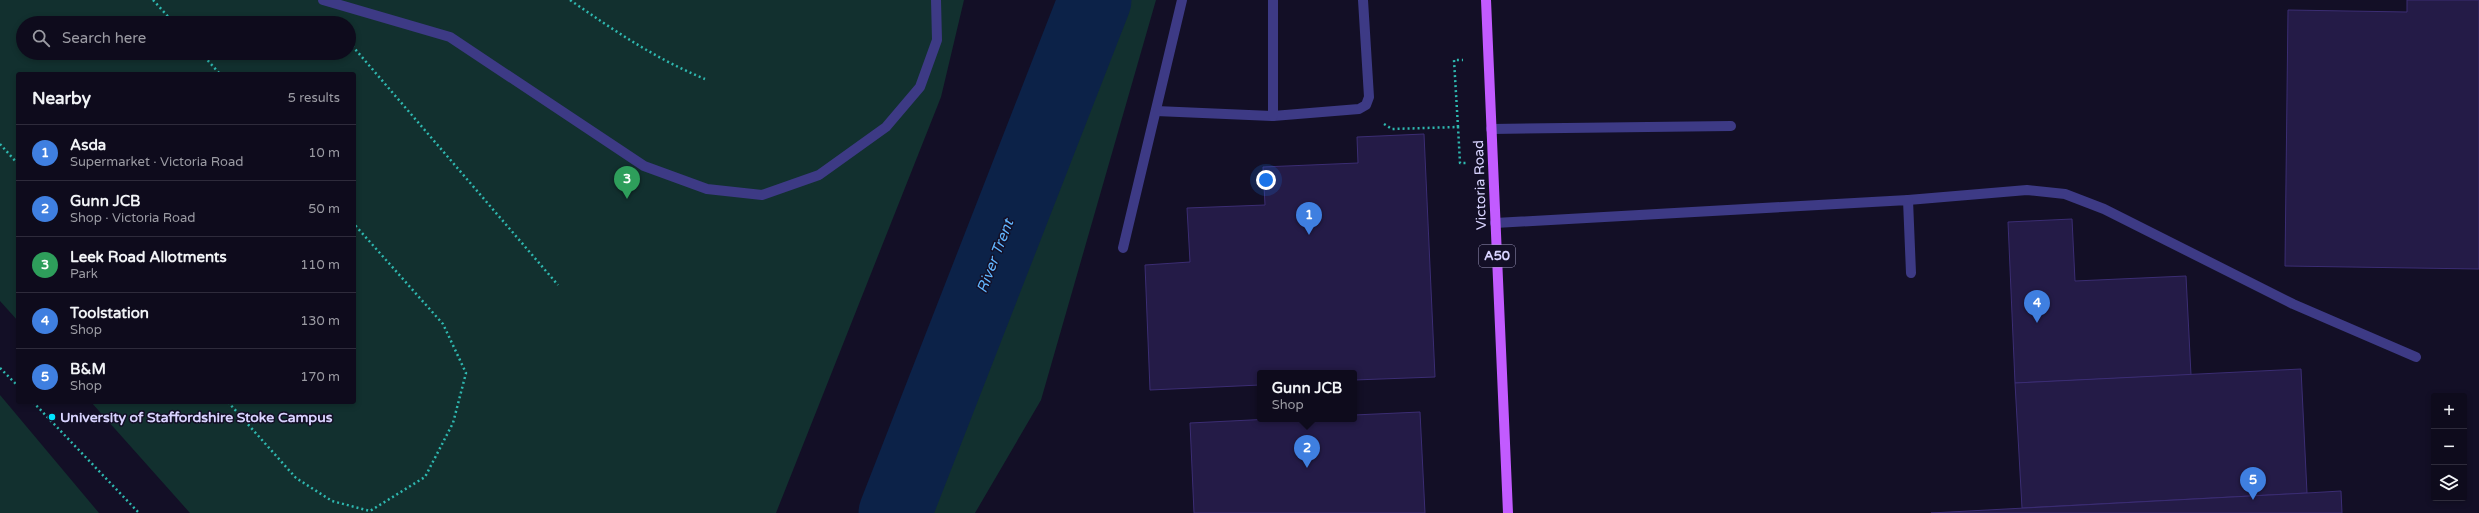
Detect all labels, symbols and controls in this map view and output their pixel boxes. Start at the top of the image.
search box [16,16,356,60]
icon: search [30,27,52,49]
text: Search here [62,29,146,47]
text: Nearby [32,88,91,109]
text: 5 results [288,90,340,106]
text: Asda [70,136,106,154]
street label: Victoria Road [1470,140,1490,230]
text: 1 [41,145,49,161]
text: 10 m [308,145,340,161]
text: Supermarket · Victoria Road [70,154,243,170]
pin: 3 [614,166,640,199]
your location [1256,170,1276,190]
text: Gunn JCB [70,192,140,210]
text: 2 [41,201,49,217]
text: 50 m [308,201,340,217]
pin: 1 [1296,202,1322,235]
text: Shop · Victoria Road [70,210,195,226]
water label: River Trent [973,215,1018,295]
road number: A50 [1479,245,1515,267]
text: Leek Road Allotments [70,248,227,266]
text: 3 [41,257,49,273]
text: 110 m [300,257,340,273]
text: Park [70,266,98,282]
pin: 4 [2024,290,2050,323]
text: Toolstation [70,304,149,322]
text: 4 [41,313,49,329]
text: 130 m [300,313,340,329]
text: Shop [70,322,102,338]
text: B&M [70,360,106,378]
text: 5 [41,369,49,385]
text: 170 m [300,369,340,385]
popup [1257,370,1357,422]
text: Shop [70,378,102,394]
text: Gunn JCB [1272,379,1342,397]
map controls [2431,393,2467,501]
button: + [2431,393,2467,429]
text: Shop [1272,397,1304,413]
place label: University of Staffordshire Stoke Campus [60,409,333,426]
marker: University of Staffordshire Stoke Campus [47,412,57,422]
button: − [2431,429,2467,465]
pin: 2 [1294,435,1320,468]
button: layers [2431,465,2467,501]
pin: 5 [2240,467,2266,500]

